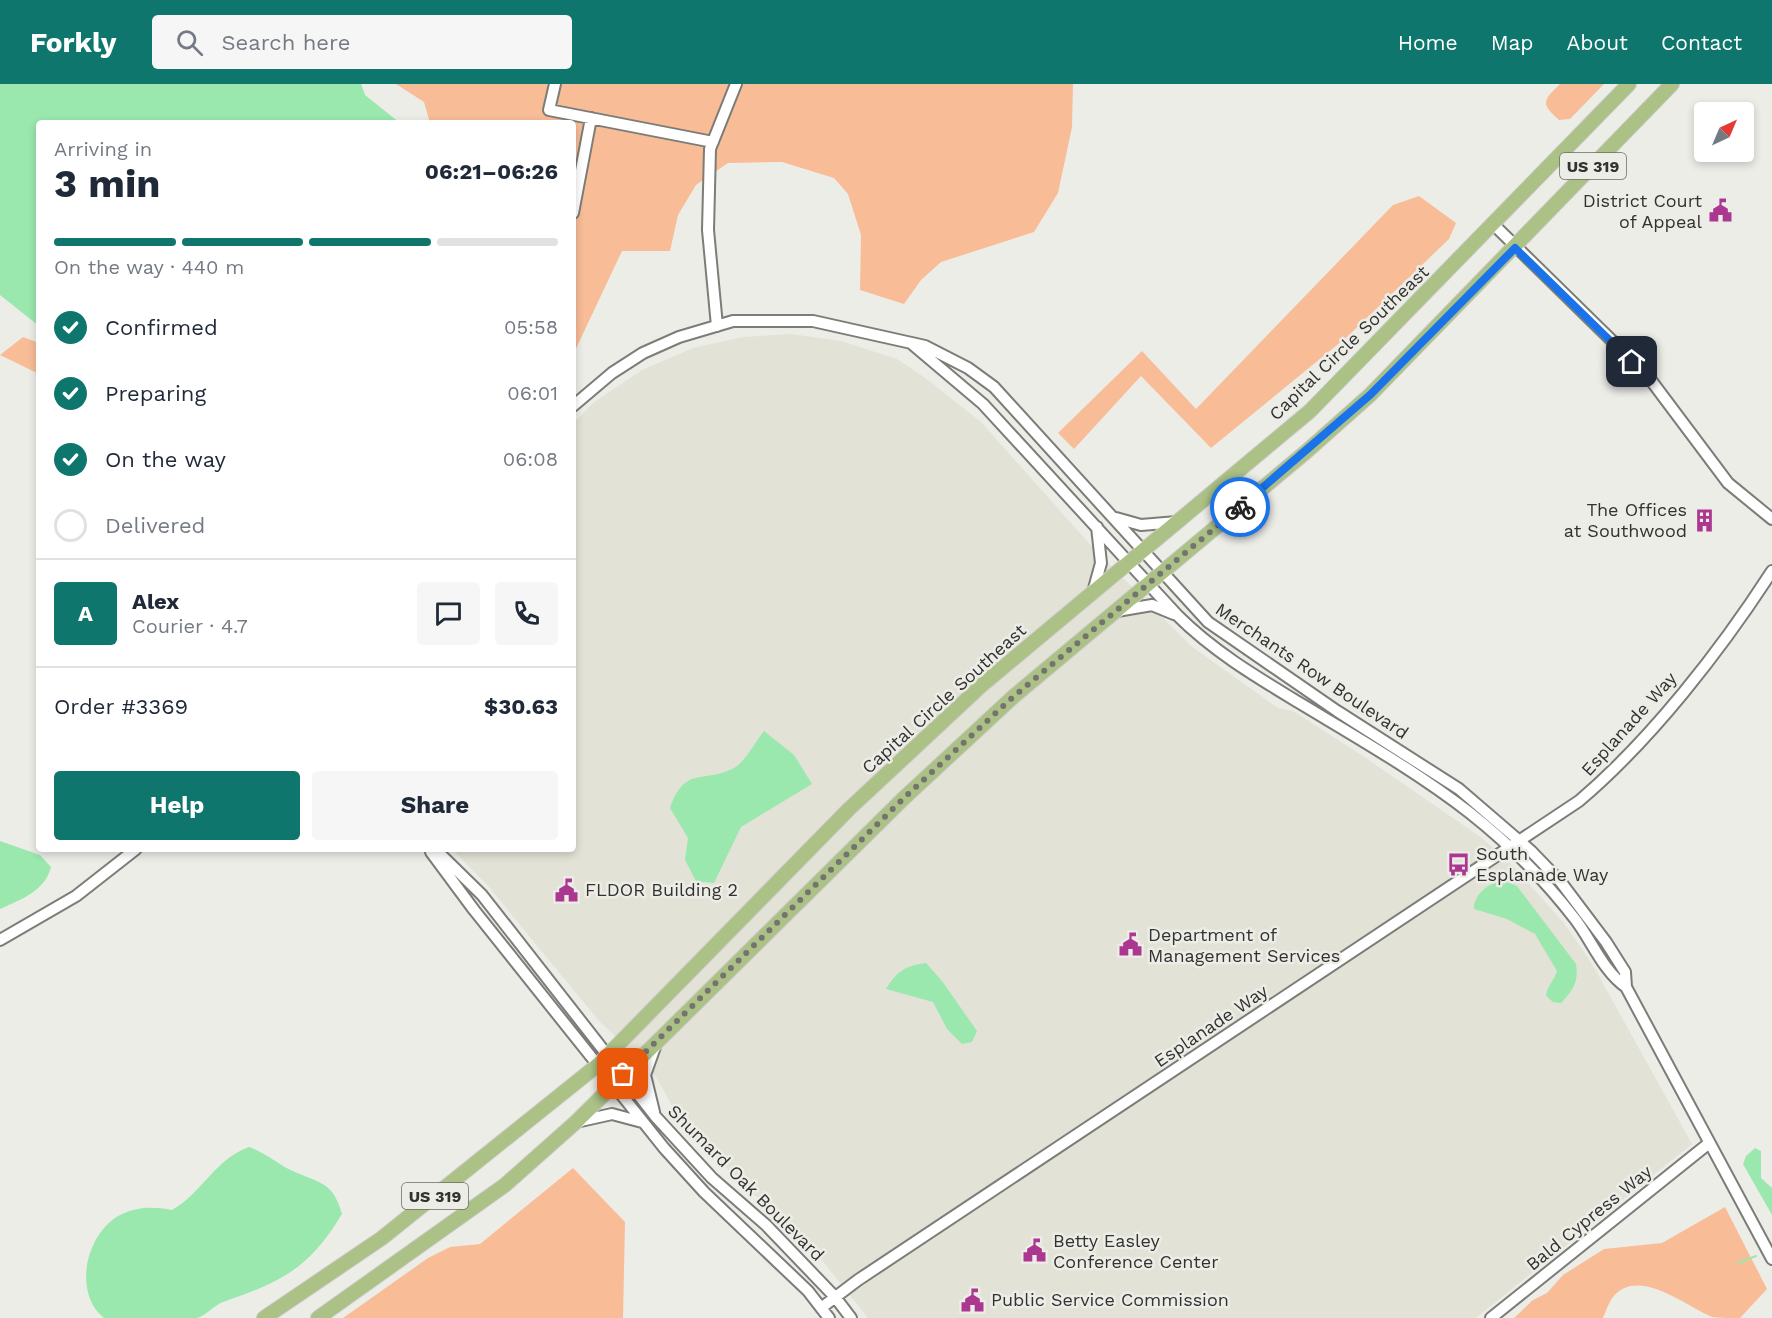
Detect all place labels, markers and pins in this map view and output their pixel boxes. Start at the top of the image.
place label: District Court of Appeal [1583,190,1702,232]
public building icon: District Court of Appeal [1707,198,1733,224]
pin [1606,336,1657,387]
place label: The Offices at Southwood [1564,499,1687,541]
building icon: The Offices at Southwood [1692,507,1718,533]
place label: South Esplanade Way [1476,843,1609,885]
bus stop icon: South Esplanade Way [1445,851,1471,877]
public building icon: FLDOR Building 2 [554,877,580,903]
place label: FLDOR Building 2 [585,879,738,900]
place label: Department of Management Services [1148,924,1340,966]
public building icon: Department of Management Services [1117,932,1143,958]
pin [597,1048,648,1099]
place label: Betty Easley Conference Center [1053,1230,1219,1272]
public building icon: Betty Easley Conference Center [1022,1238,1048,1264]
public building icon: Public Service Commission [960,1287,986,1313]
place label: Public Service Commission [991,1289,1229,1310]

